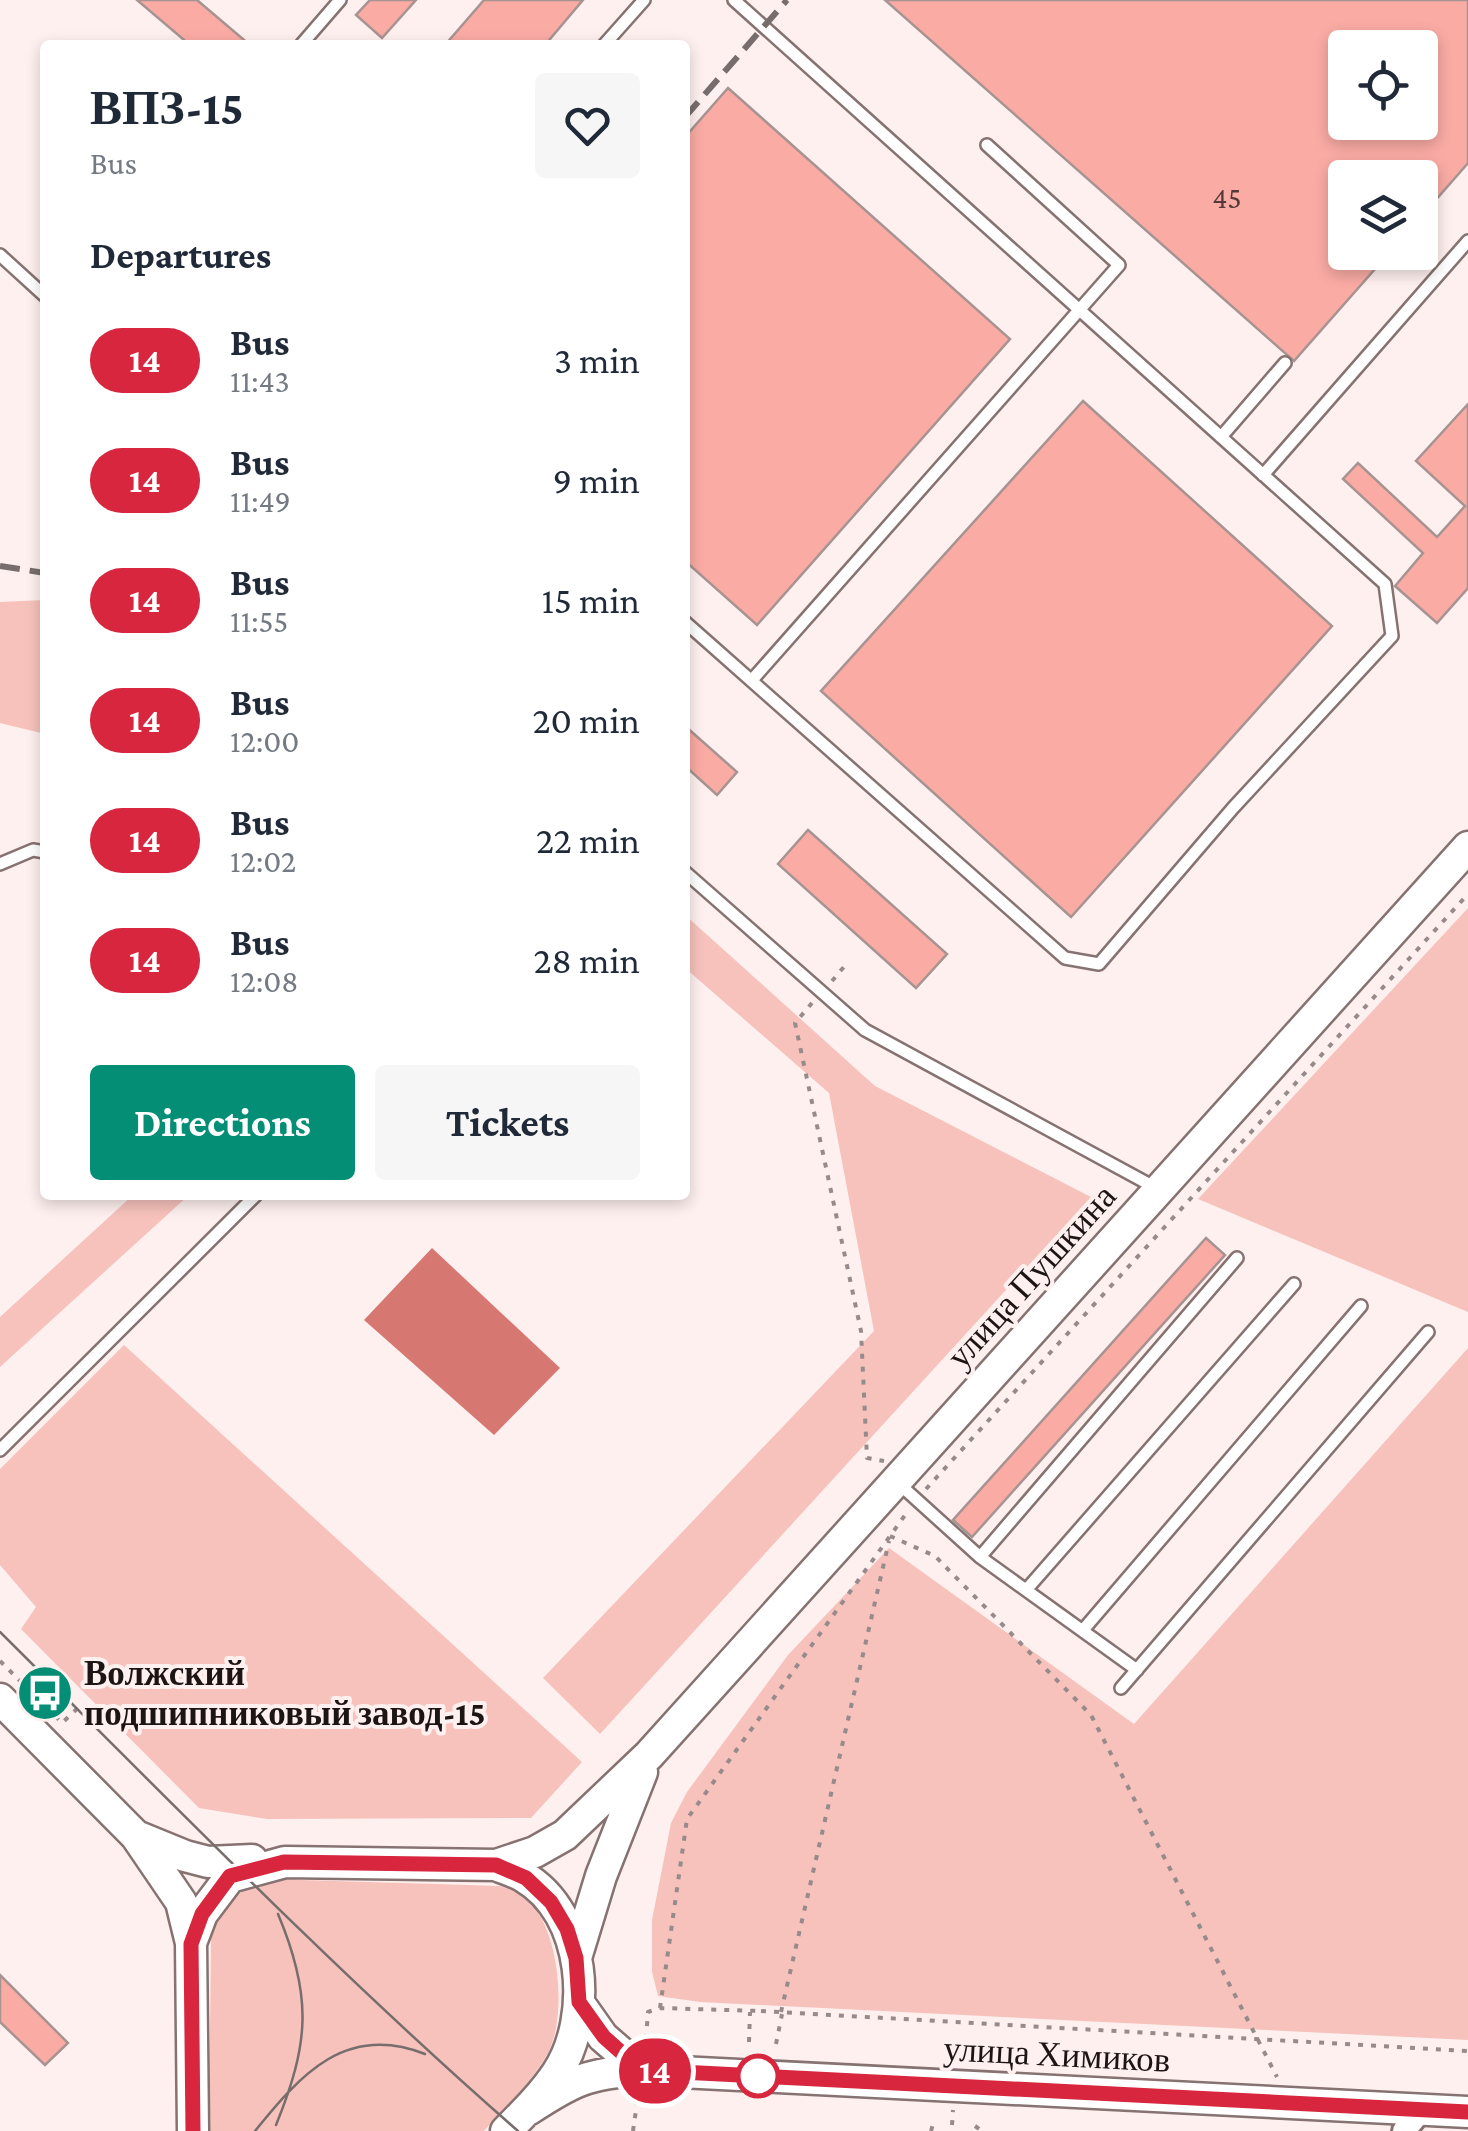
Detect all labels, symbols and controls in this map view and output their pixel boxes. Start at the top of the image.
map controls [1328,30,1438,270]
button: locate [1328,30,1438,140]
button: heart [535,73,640,178]
text: ВПЗ-15 [90,81,244,134]
text: Bus [90,145,137,181]
button: layers [1328,160,1438,270]
house number: 45 [1212,181,1242,214]
text: Departures [90,234,271,276]
text: Bus [230,321,289,363]
text: 3 min [554,339,640,381]
text: 14 [129,341,161,380]
text: 11:43 [230,363,290,399]
text: Bus [230,441,289,483]
text: 9 min [553,459,640,501]
text: 14 [129,461,161,500]
text: 11:49 [230,483,291,519]
text: Bus [230,561,289,603]
text: 15 min [541,579,640,621]
text: 14 [129,581,161,620]
text: 11:55 [230,603,288,639]
text: Bus [230,681,289,723]
text: 20 min [532,699,640,741]
text: 14 [129,701,161,740]
text: 12:00 [230,723,299,759]
text: Bus [230,801,289,843]
text: 22 min [536,819,640,861]
text: 14 [129,821,161,860]
text: 12:02 [230,843,296,879]
text: Bus [230,921,289,963]
text: 28 min [533,939,640,981]
text: 14 [129,941,161,980]
text: 12:08 [230,963,299,999]
button: Directions [90,1065,355,1180]
button: Tickets [375,1065,640,1180]
street label: улица Пушкина [939,1176,1124,1376]
place label: Волжский подшипниковый завод-15 [84,1654,486,1733]
bus stop icon: Волжский подшипниковый завод-15 [15,1663,75,1723]
street label: улица Химиков [943,2029,1171,2080]
line badge: 14 [610,2038,700,2104]
text: 14 [639,2052,671,2091]
unlabelled marker [737,2055,779,2097]

